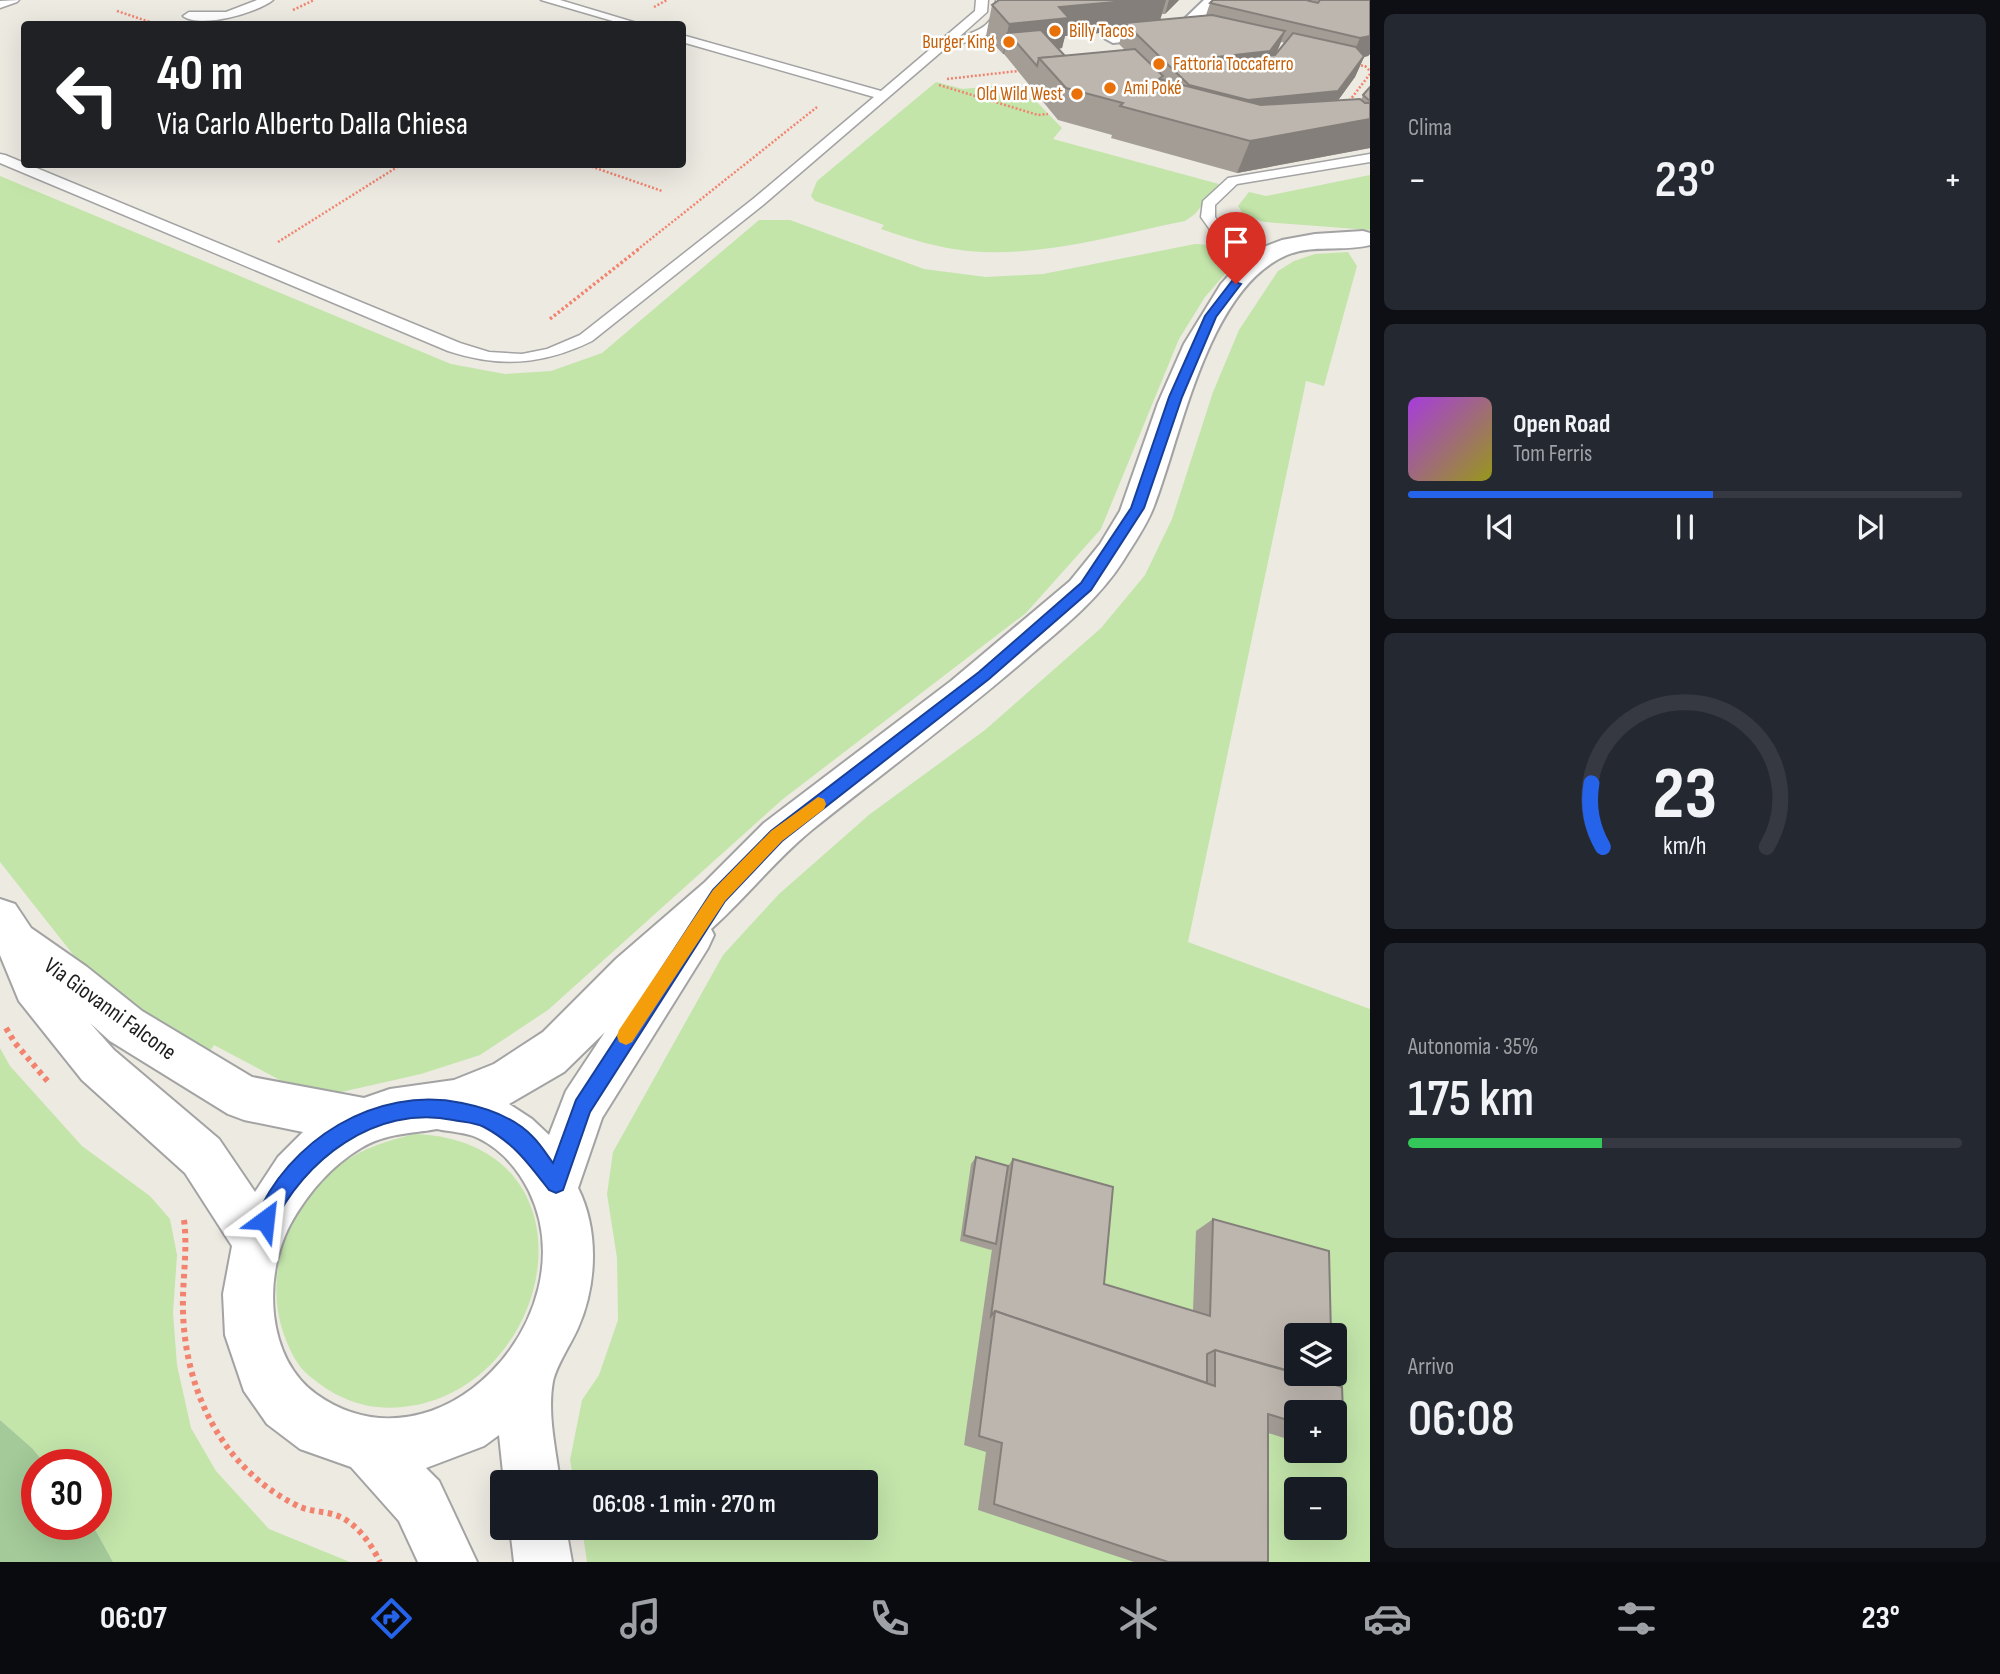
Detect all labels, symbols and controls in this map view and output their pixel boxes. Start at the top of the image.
place label: Billy Tacos [1069,20,1135,43]
marker: Billy Tacos [1047,23,1063,39]
place label: Burger King [922,31,995,54]
marker: Burger King [1001,34,1017,50]
text: 40 m [157,45,243,104]
icon: left [42,49,133,140]
place label: Fattoria Toccaferro [1173,53,1294,76]
marker: Fattoria Toccaferro [1151,56,1167,72]
place label: Ami Poké [1123,77,1182,100]
marker: Ami Poké [1102,80,1118,96]
place label: Old Wild West [976,83,1063,106]
marker: Old Wild West [1069,86,1085,102]
text: Via Carlo Alberto Dalla Chiesa [157,105,468,144]
text: Clima [1408,114,1452,142]
text: 23° [1655,149,1715,212]
text: − [1408,158,1427,203]
text: + [1943,158,1962,203]
pin [1206,212,1266,284]
icon: arrive [1217,223,1255,261]
text: Open Road [1513,409,1610,440]
text: Tom Ferris [1513,440,1592,468]
icon: previous [1481,508,1519,546]
icon: pause [1666,508,1704,546]
icon: next [1851,508,1889,546]
text: 23 [1653,751,1717,839]
text: km/h [1663,831,1707,862]
street label: Via Giovanni Falcone [38,952,182,1066]
text: Autonomia · 35% [1408,1033,1539,1061]
text: 175 km [1408,1068,1534,1131]
position arrow [228,1183,302,1257]
map controls [1284,1323,1347,1540]
button: layers [1284,1323,1347,1386]
text: Arrivo [1408,1353,1454,1381]
text: 06:08 [1408,1388,1515,1451]
button: + [1284,1400,1347,1463]
speed limit sign: 30 [21,1449,112,1540]
button: − [1284,1477,1347,1540]
text: 06:08 · 1 min · 270 m [592,1489,776,1520]
icon: directions [367,1594,416,1643]
icon: music [616,1594,665,1643]
icon: phone [865,1594,914,1643]
icon: climate [1114,1594,1163,1643]
icon: car [1363,1594,1412,1643]
icon: filters [1612,1594,1661,1643]
text: 06:07 [100,1599,167,1638]
text: 23° [1861,1599,1900,1638]

